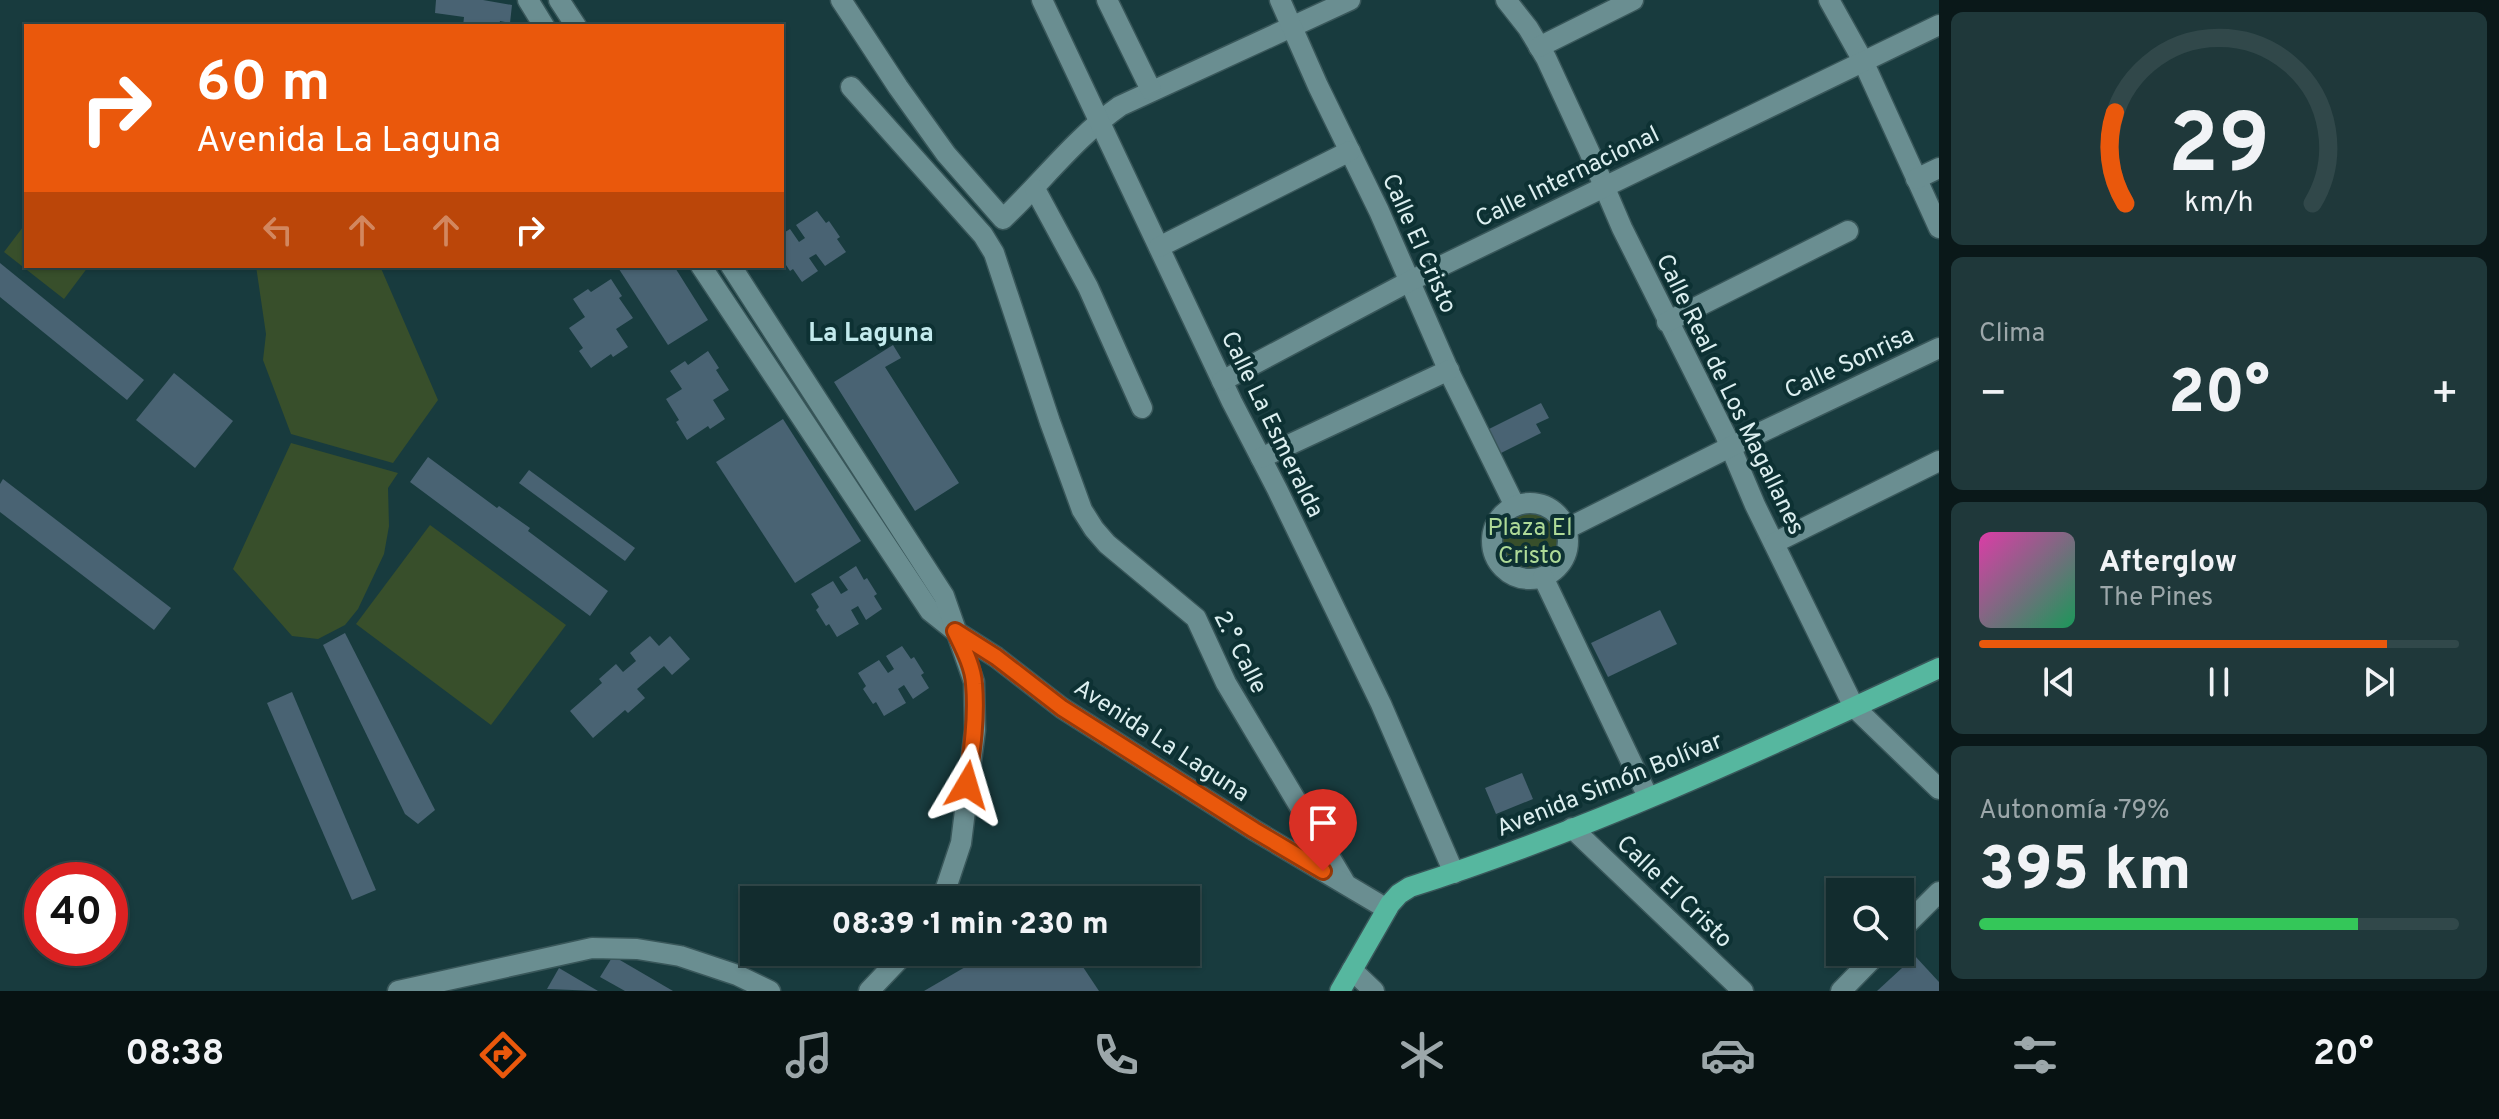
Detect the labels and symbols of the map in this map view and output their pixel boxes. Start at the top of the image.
street label: Calle Internacional [1471,120,1665,235]
street label: Calle El Cristo [1374,169,1462,318]
street label: Calle Real de Los Magallanes [1648,250,1810,540]
district label: La Laguna [808,318,934,351]
street label: Calle Sonrisa [1780,321,1919,407]
street label: Calle La Esmeralda [1213,327,1329,523]
park label: Plaza El Cristo [1487,514,1573,572]
street label: 2.° Calle [1206,606,1273,699]
street label: Avenida La Laguna [1067,674,1254,810]
street label: Avenida Simón Bolívar [1492,727,1727,845]
position arrow [925,743,1009,827]
pin [1289,789,1357,871]
street label: Calle El Cristo [1609,830,1738,955]
speed limit sign: 40 [24,862,128,966]

